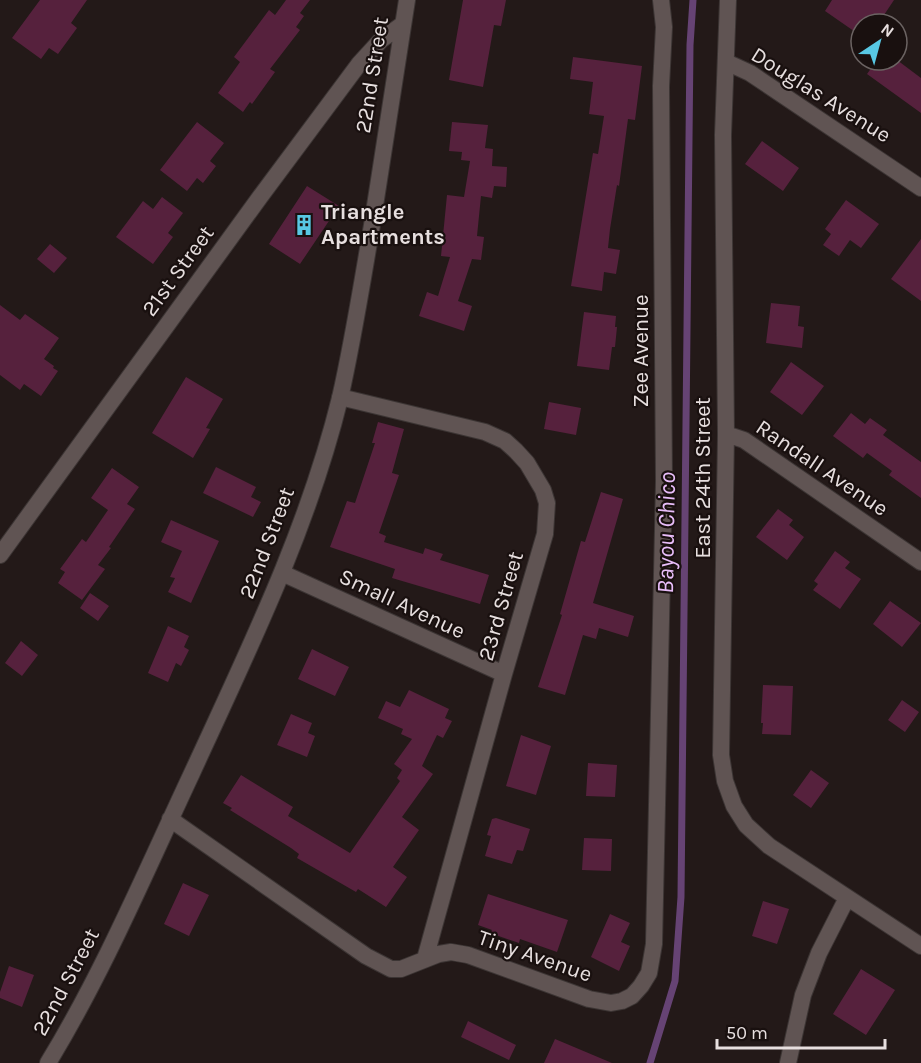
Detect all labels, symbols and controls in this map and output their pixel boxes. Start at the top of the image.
north arrow [849,12,909,72]
street label: 22nd Street [350,15,394,135]
text: N [877,19,898,41]
street label: Douglas Avenue [746,42,896,148]
place label: Triangle Apartments [321,199,445,250]
building icon: Triangle Apartments [292,213,316,237]
street label: 21st Street [136,221,220,321]
street label: Zee Avenue [628,294,654,408]
street label: East 24th Street [690,397,716,559]
street label: Randall Avenue [751,414,893,522]
water label: Bayou Chico [651,472,681,594]
street label: 22nd Street [234,484,300,602]
street label: 23rd Street [473,548,529,664]
street label: Small Avenue [335,563,469,645]
street label: 22nd Street [27,924,105,1040]
street label: Tiny Avenue [475,924,595,988]
scale bar [717,1012,885,1050]
text: 50 m [726,1022,768,1044]

